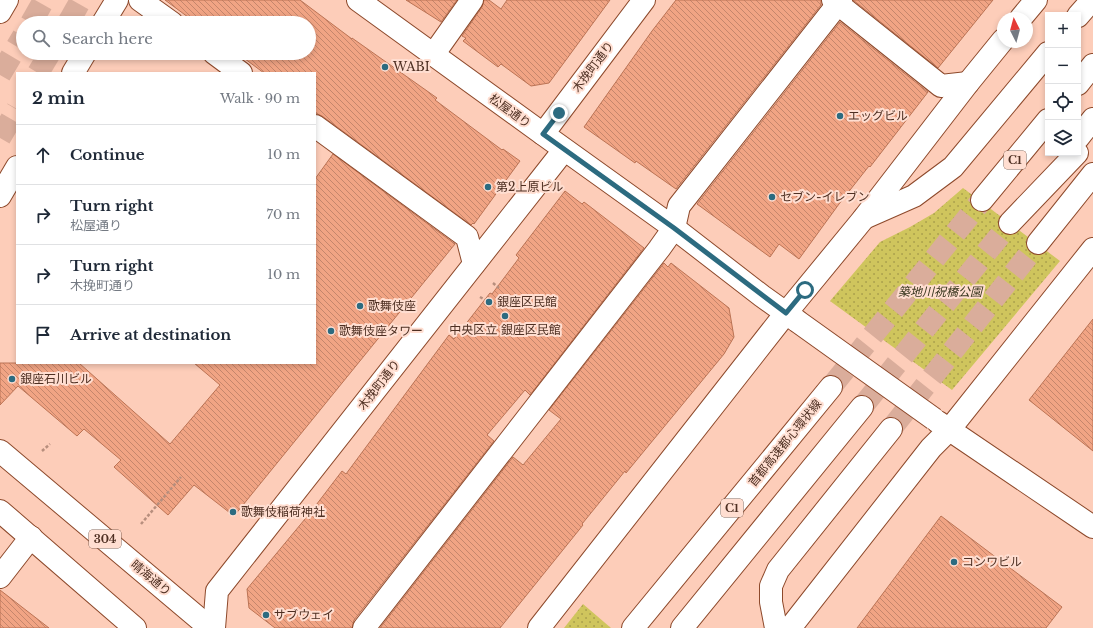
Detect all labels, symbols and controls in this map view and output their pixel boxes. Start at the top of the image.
north arrow [997,12,1033,48]
map controls [1045,12,1081,156]
button: + [1045,12,1081,48]
search box [16,16,316,60]
icon: search [30,27,52,49]
text: Search here [62,29,153,48]
street label: 木挽町通り [569,38,617,95]
button: − [1045,48,1081,84]
place label: WABI [392,59,430,74]
marker: WABI [380,62,390,72]
button: locate [1045,84,1081,120]
text: 2 min [32,88,85,109]
text: Walk · 90 m [220,90,300,107]
street label: 松屋通り [486,90,534,131]
route end [550,104,568,122]
place label: エッグビル [848,108,908,123]
marker: エッグビル [835,111,845,121]
button: layers [1045,120,1081,156]
icon: ahead [32,144,54,166]
text: Continue [70,145,145,164]
text: 10 m [267,146,300,163]
road number: C1 [1004,151,1026,169]
place label: 第2上原ビル [496,179,563,194]
marker: 第2上原ビル [483,182,493,192]
place label: セブン-イレブン [780,189,870,204]
marker: セブン-イレブン [767,192,777,202]
text: Turn right [70,196,153,215]
icon: right [32,204,54,226]
text: 70 m [267,206,300,223]
text: 松屋通り [70,217,122,234]
text: Turn right [70,256,153,275]
icon: right [32,264,54,286]
text: 10 m [267,266,300,283]
text: 木挽町通り [70,277,135,294]
route start [796,281,814,299]
park label: 築地川祝橋公園 [898,284,984,299]
place label: 銀座区民館 [497,294,557,309]
marker: 銀座区民館 [484,297,494,307]
place label: 歌舞伎座 [368,298,416,313]
marker: 歌舞伎座 [355,301,365,311]
marker: 中央区立 銀座区民館 [500,311,510,321]
place label: 中央区立 銀座区民館 [449,322,561,337]
place label: 歌舞伎座タワー [339,323,423,338]
icon: arrive [32,324,54,346]
text: Arrive at destination [70,325,231,344]
marker: 歌舞伎座タワー [326,326,336,336]
street label: 木挽町通り [354,356,403,413]
place label: 銀座石川ビル [20,371,92,386]
marker: 銀座石川ビル [7,374,17,384]
street label: 首都高速都心環状線 [745,396,824,489]
road number: C1 [721,499,743,517]
place label: 歌舞伎稲荷神社 [241,504,325,519]
marker: 歌舞伎稲荷神社 [228,507,238,517]
road number: 304 [89,530,121,548]
place label: コンワビル [962,554,1022,569]
street label: 晴海通り [128,556,175,599]
marker: コンワビル [949,557,959,567]
place label: サブウェイ [274,607,334,622]
marker: サブウェイ [261,610,271,620]

